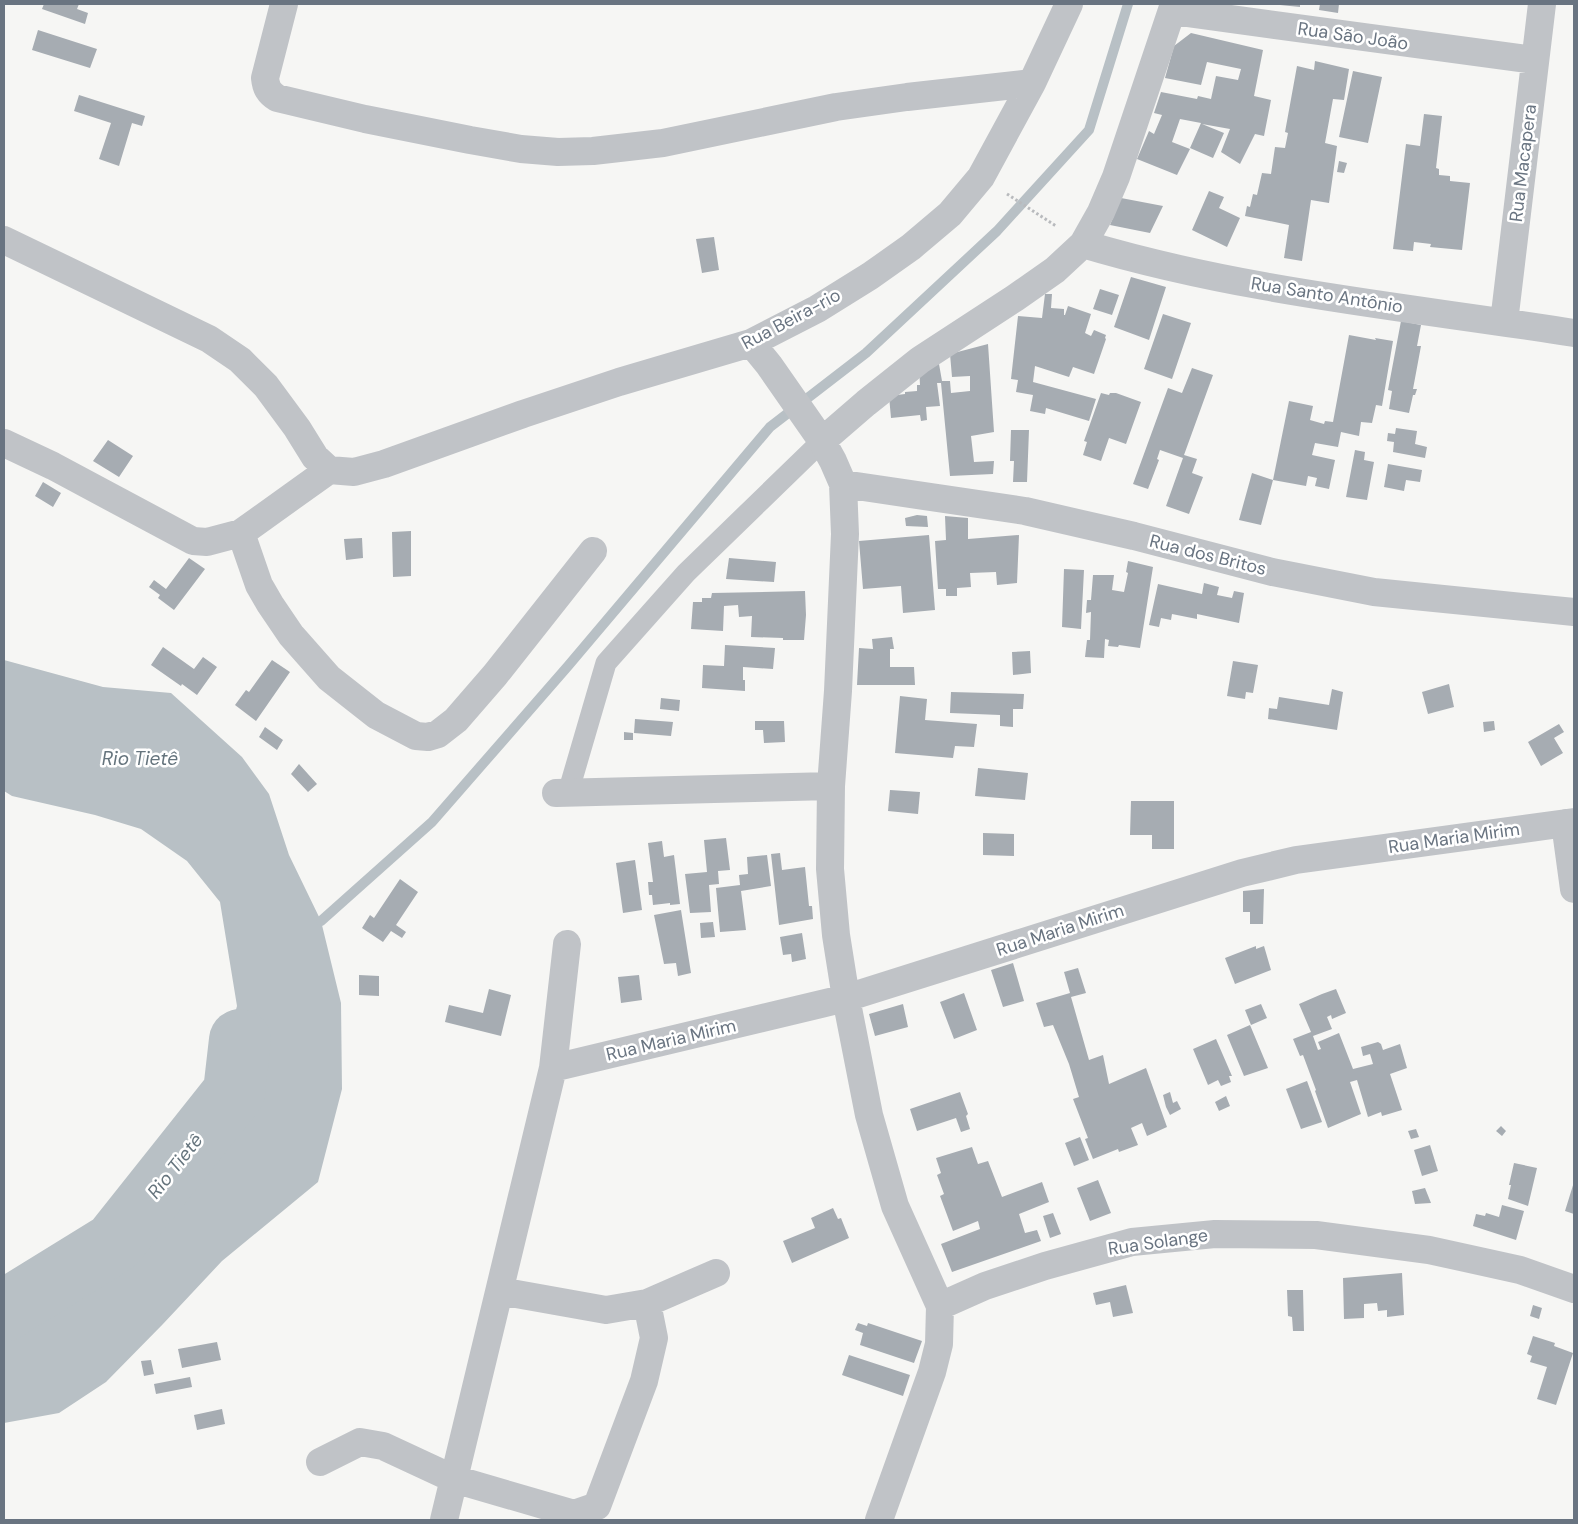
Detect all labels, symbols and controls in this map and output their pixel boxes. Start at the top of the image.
street label: Rua São João [1296,16,1410,56]
street label: Rua Macapera [1504,103,1542,223]
street label: Rua Santo Antônio [1249,271,1405,319]
street label: Rua Beira-rio [737,283,845,355]
street label: Rua dos Britos [1147,529,1269,581]
water label: Rio Tietê [102,746,178,771]
street label: Rua Maria Mirim [1387,817,1521,859]
street label: Rua Maria Mirim [993,898,1127,962]
street label: Rua Maria Mirim [604,1013,738,1067]
water label: Rio Tietê [142,1128,208,1204]
street label: Rua Solange [1106,1223,1210,1261]

